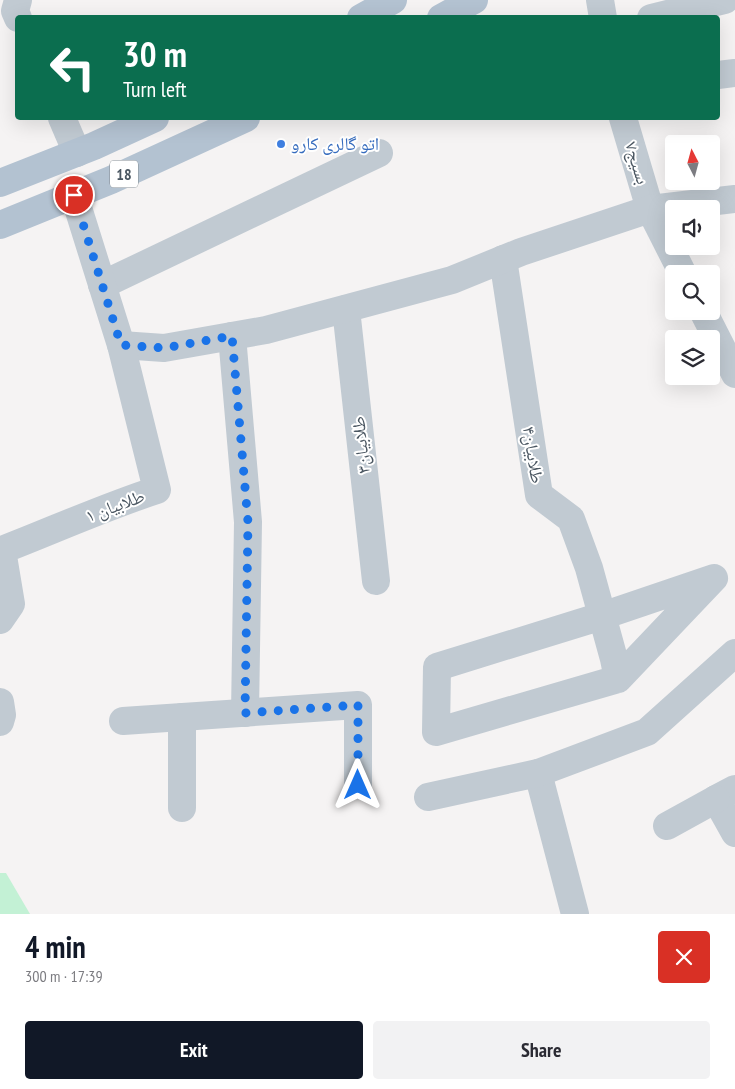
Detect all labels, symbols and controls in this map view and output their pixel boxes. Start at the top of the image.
text: 30 m [123,31,187,77]
icon: left [40,35,105,100]
text: Turn left [123,75,187,103]
place label: اتو گالری کارو [291,132,379,155]
north arrow [665,135,720,190]
map controls [665,135,720,385]
marker: اتو گالری کارو [275,138,287,150]
street label: بسیج۷ [619,139,655,187]
road number: 18 [110,160,138,188]
pin [53,174,95,216]
icon: arrive [60,181,88,209]
button: sound [665,200,720,255]
button: search [665,265,720,320]
button: layers [665,330,720,385]
street label: طلابیان۳ [346,415,375,475]
street label: طلابیان۴ [518,425,549,485]
street label: طلابیان ۱ [82,484,148,527]
position arrow [331,758,383,810]
text: 4 min [25,927,86,966]
button: close [658,931,710,983]
text: 300 m · 17:39 [25,966,103,986]
button: Exit [25,1021,363,1079]
button: Share [373,1021,710,1079]

